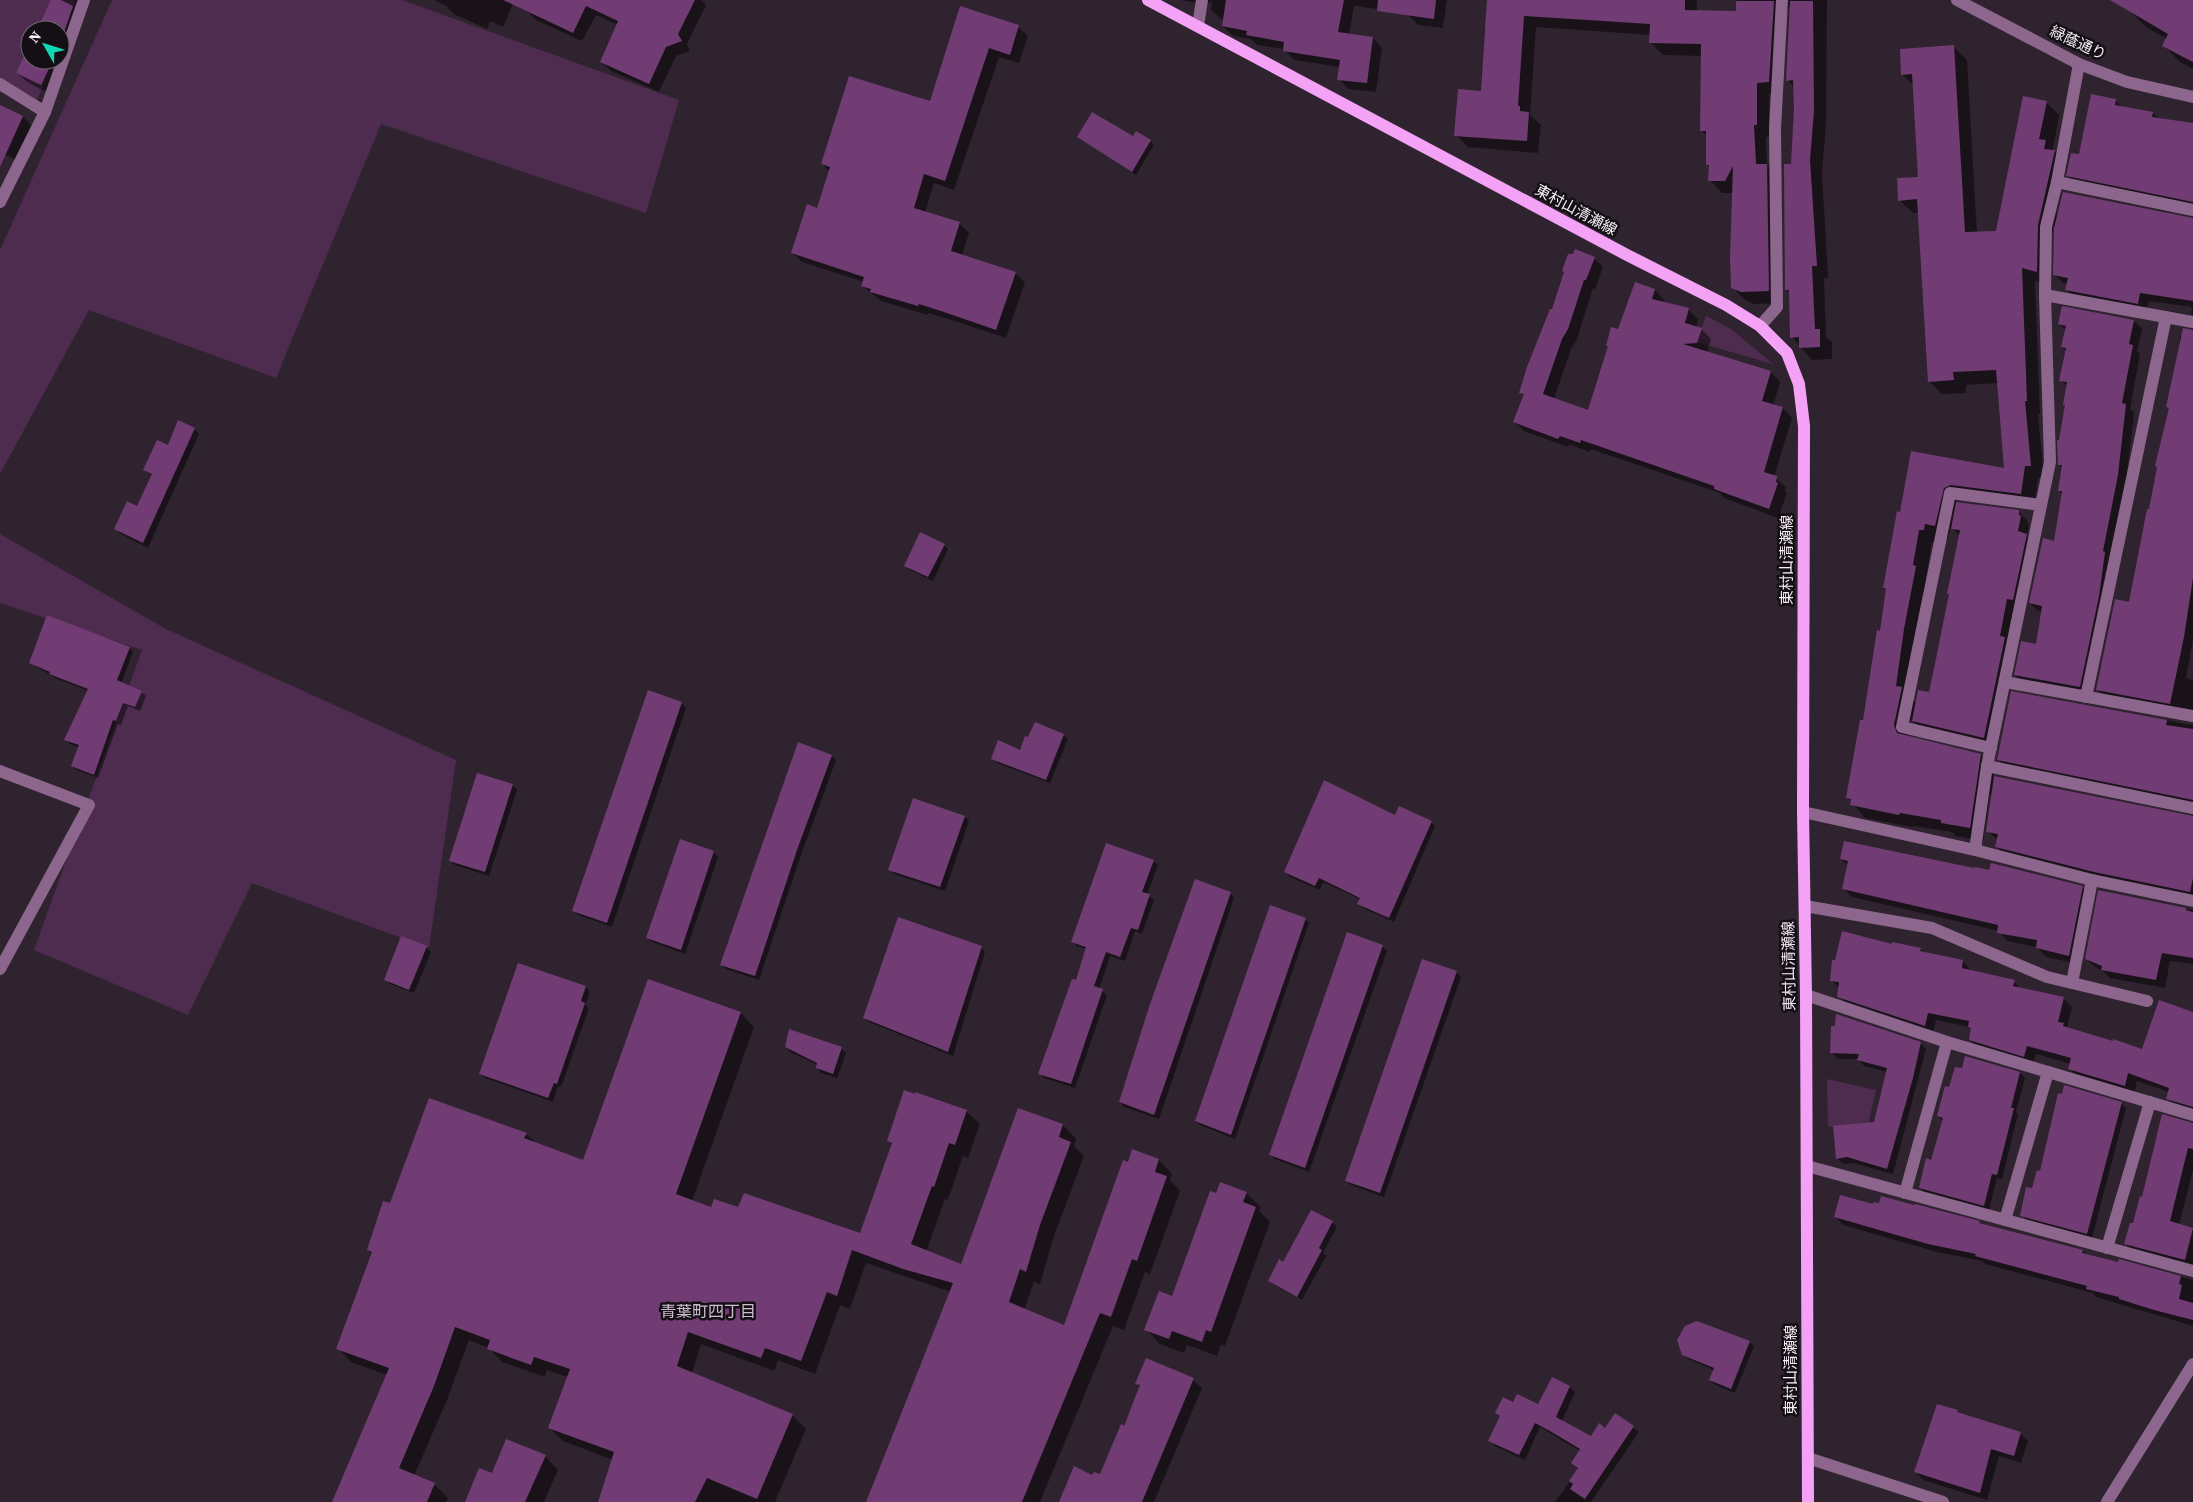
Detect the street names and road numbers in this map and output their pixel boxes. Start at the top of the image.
street label: 緑蔭通り [2047,20,2110,65]
street label: 東村山清瀬線 [1532,179,1621,240]
street label: 東村山清瀬線 [1776,515,1797,605]
street label: 東村山清瀬線 [1777,921,1800,1011]
street label: 東村山清瀬線 [1780,1325,1801,1415]

